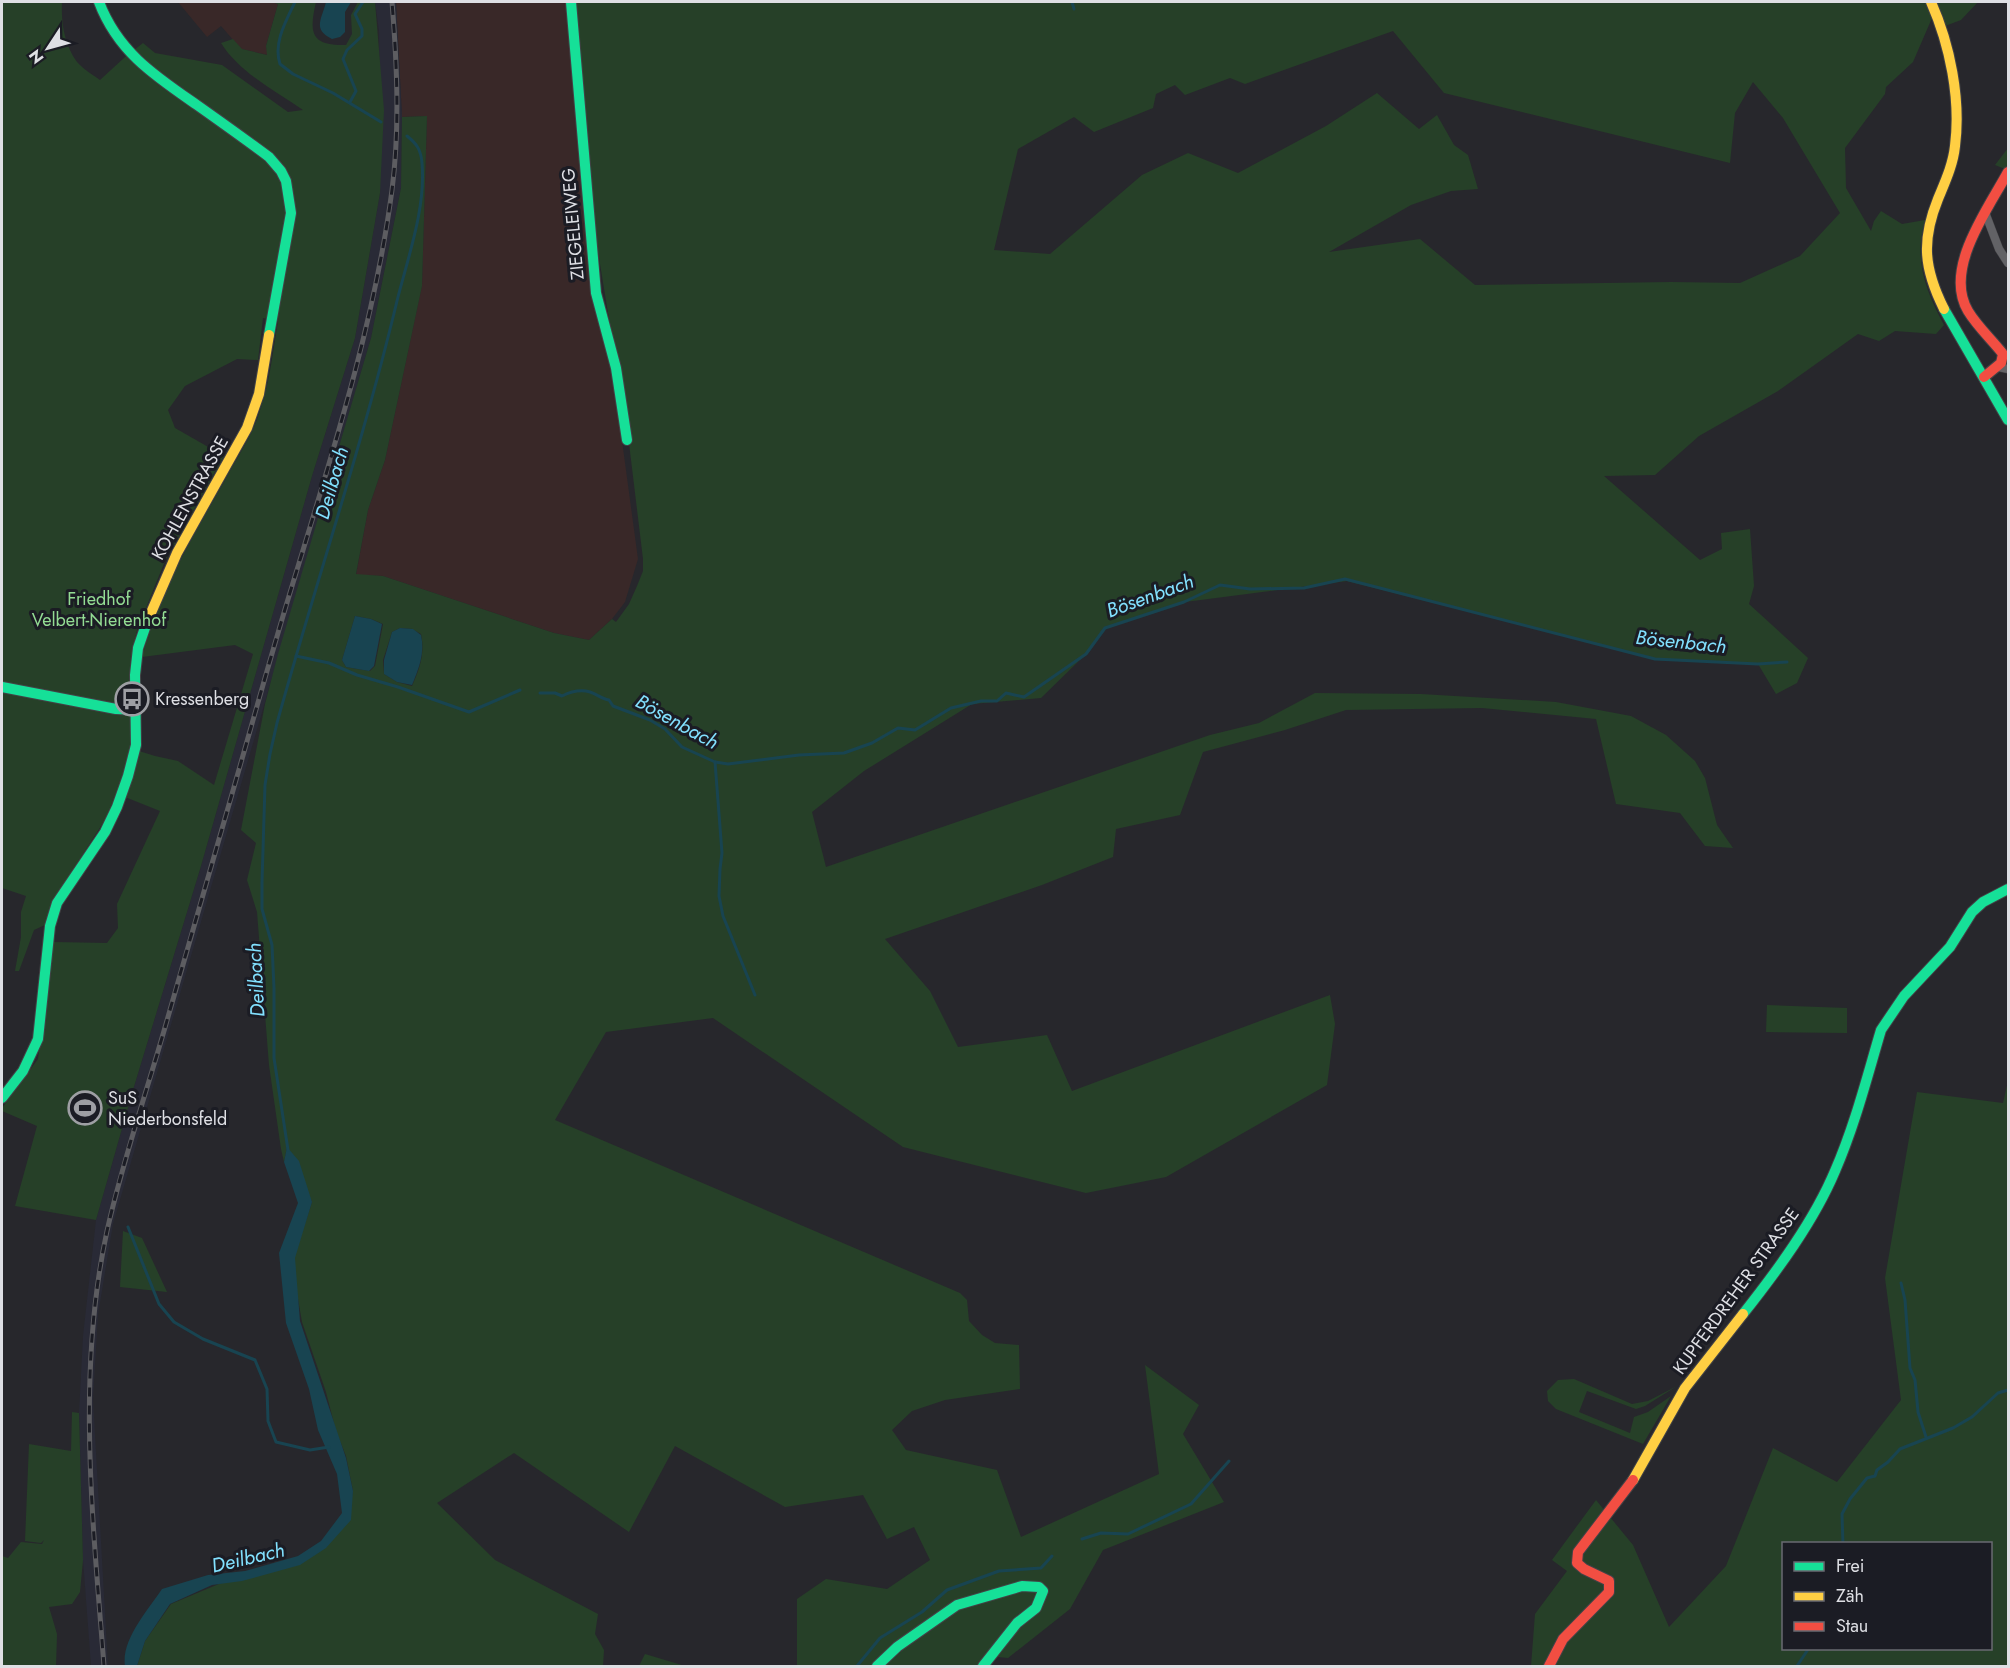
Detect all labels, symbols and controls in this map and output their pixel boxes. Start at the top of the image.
north arrow [18,18,78,78]
text: N [23,45,49,68]
street label: ZIEGELEIWEG [555,167,591,281]
street label: KOHLENSTRASSE [145,431,235,565]
water label: Deilbach [308,443,356,523]
water label: Bösenbach [1102,567,1198,625]
park label: Friedhof Velbert-Nierenhof [32,586,167,633]
water label: Bösenbach [1634,623,1728,661]
bus stop icon: Kressenberg [114,681,150,717]
place label: Kressenberg [155,686,249,712]
water label: Bösenbach [630,687,724,757]
water label: Deilbach [240,942,272,1018]
place label: SuS Niederbonsfeld [108,1085,227,1132]
sports icon: SuS Niederbonsfeld [67,1090,103,1126]
street label: KUPFERDREHER STRASSE [1667,1202,1805,1380]
water label: Deilbach [209,1536,287,1580]
legend [1782,1542,1992,1650]
text: Frei [1836,1553,1865,1579]
text: Zäh [1836,1583,1864,1609]
text: Stau [1836,1613,1868,1639]

